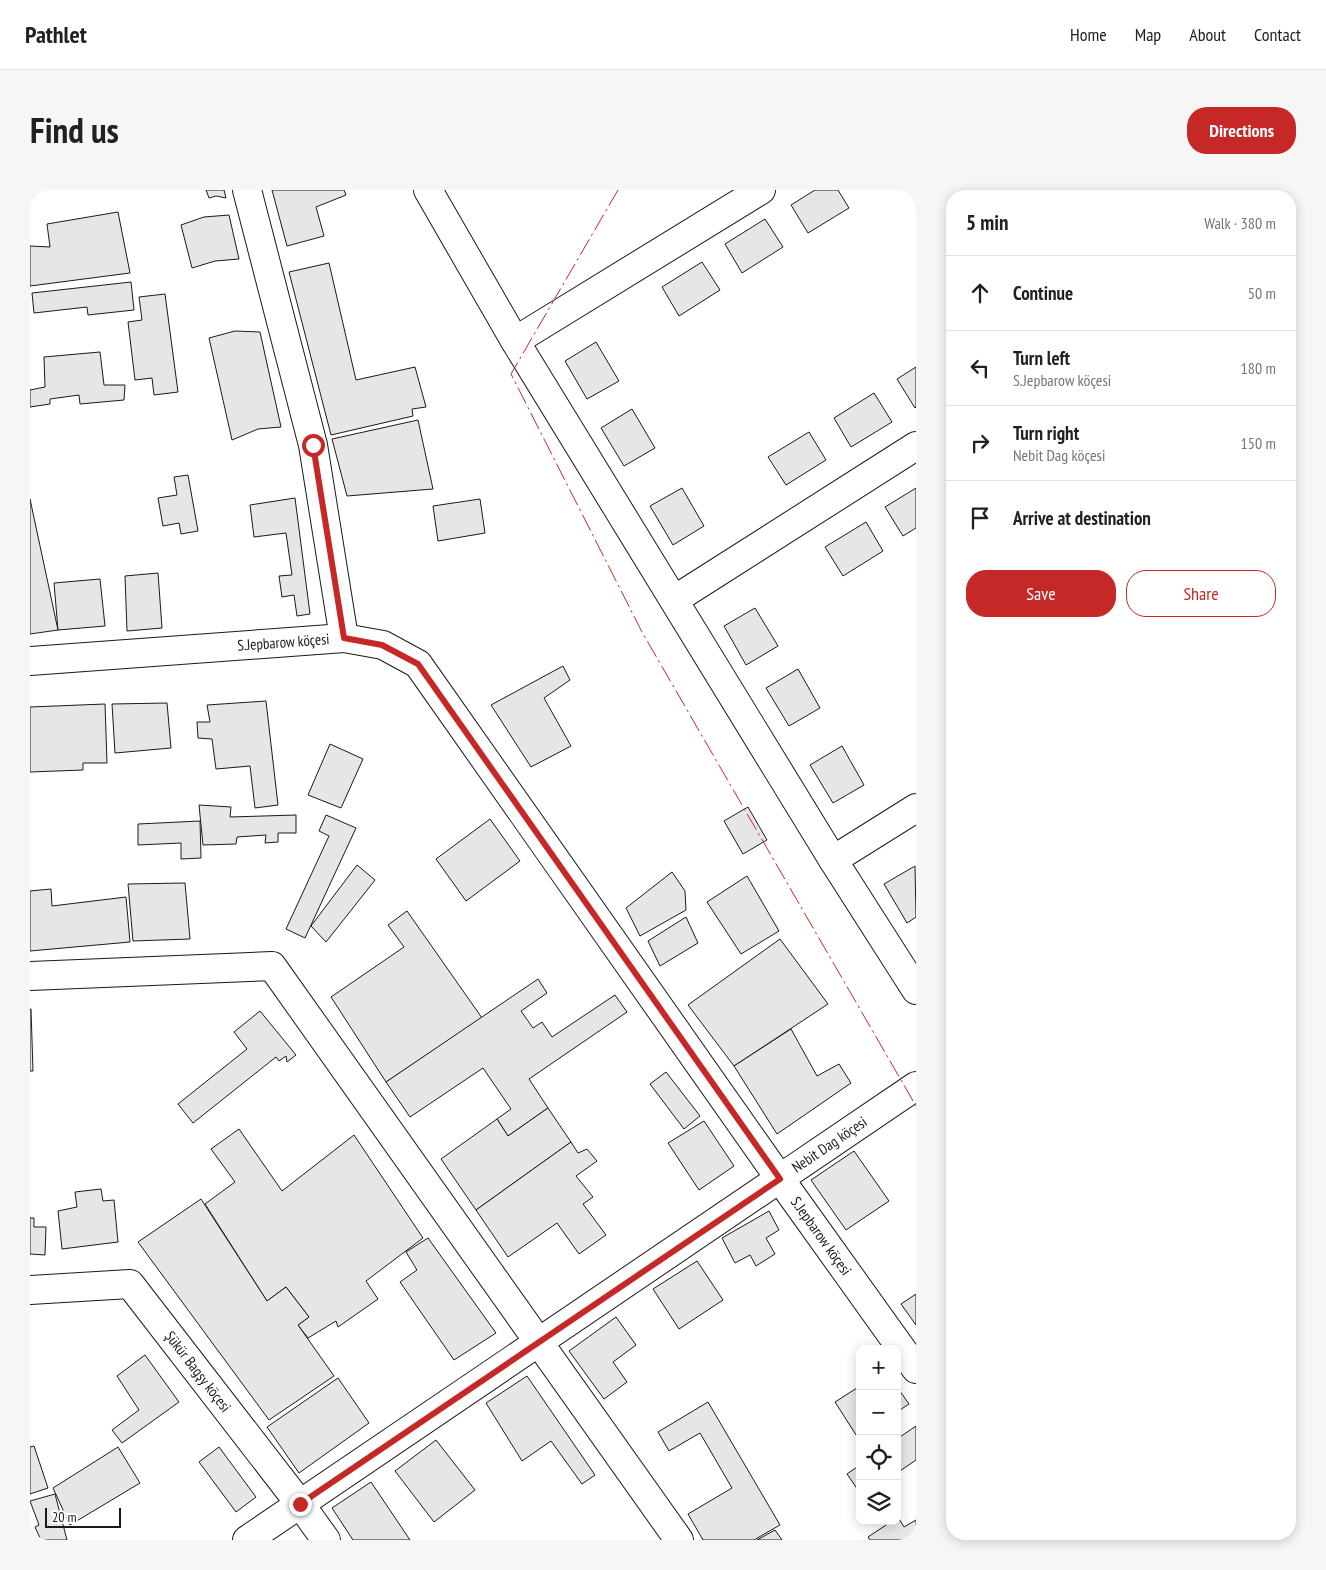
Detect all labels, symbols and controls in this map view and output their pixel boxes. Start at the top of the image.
text: Pathlet [25,19,87,50]
text: Home [1070,23,1107,46]
text: Map [1135,23,1161,46]
text: About [1189,23,1226,46]
text: Contact [1254,23,1301,46]
text: Find us [30,107,119,153]
button: Directions [1187,107,1296,154]
text: 5 min [966,209,1008,236]
text: Walk · 380 m [1204,213,1276,233]
icon: ahead [966,279,994,307]
text: Continue [1013,281,1073,305]
text: 50 m [1248,283,1276,303]
text: Turn left [1013,346,1070,370]
icon: left [966,354,994,382]
text: 180 m [1241,358,1276,378]
text: S.Jepbarow köçesi [1013,370,1111,390]
text: Turn right [1013,421,1079,445]
icon: right [966,429,994,457]
text: 150 m [1241,433,1276,453]
route start [302,434,325,457]
text: Nebit Dag köçesi [1013,445,1105,465]
icon: arrive [966,504,994,532]
text: Arrive at destination [1013,506,1151,530]
button: Save [966,570,1116,617]
button: Share [1126,570,1276,617]
street label: S.Jepbarow köçesi [237,629,330,655]
street label: Nebit Dag köçesi [788,1112,870,1176]
street label: S.Jepbarow köçesi [787,1193,856,1279]
street label: Şükür Bagşy köçesi [161,1327,235,1416]
map controls [856,1345,901,1525]
button: + [856,1345,901,1390]
button: − [856,1390,901,1435]
button: locate [856,1435,901,1480]
button: layers [856,1480,901,1525]
route end [289,1493,312,1516]
scale bar [45,1505,121,1528]
text: 20 m [52,1508,77,1526]

